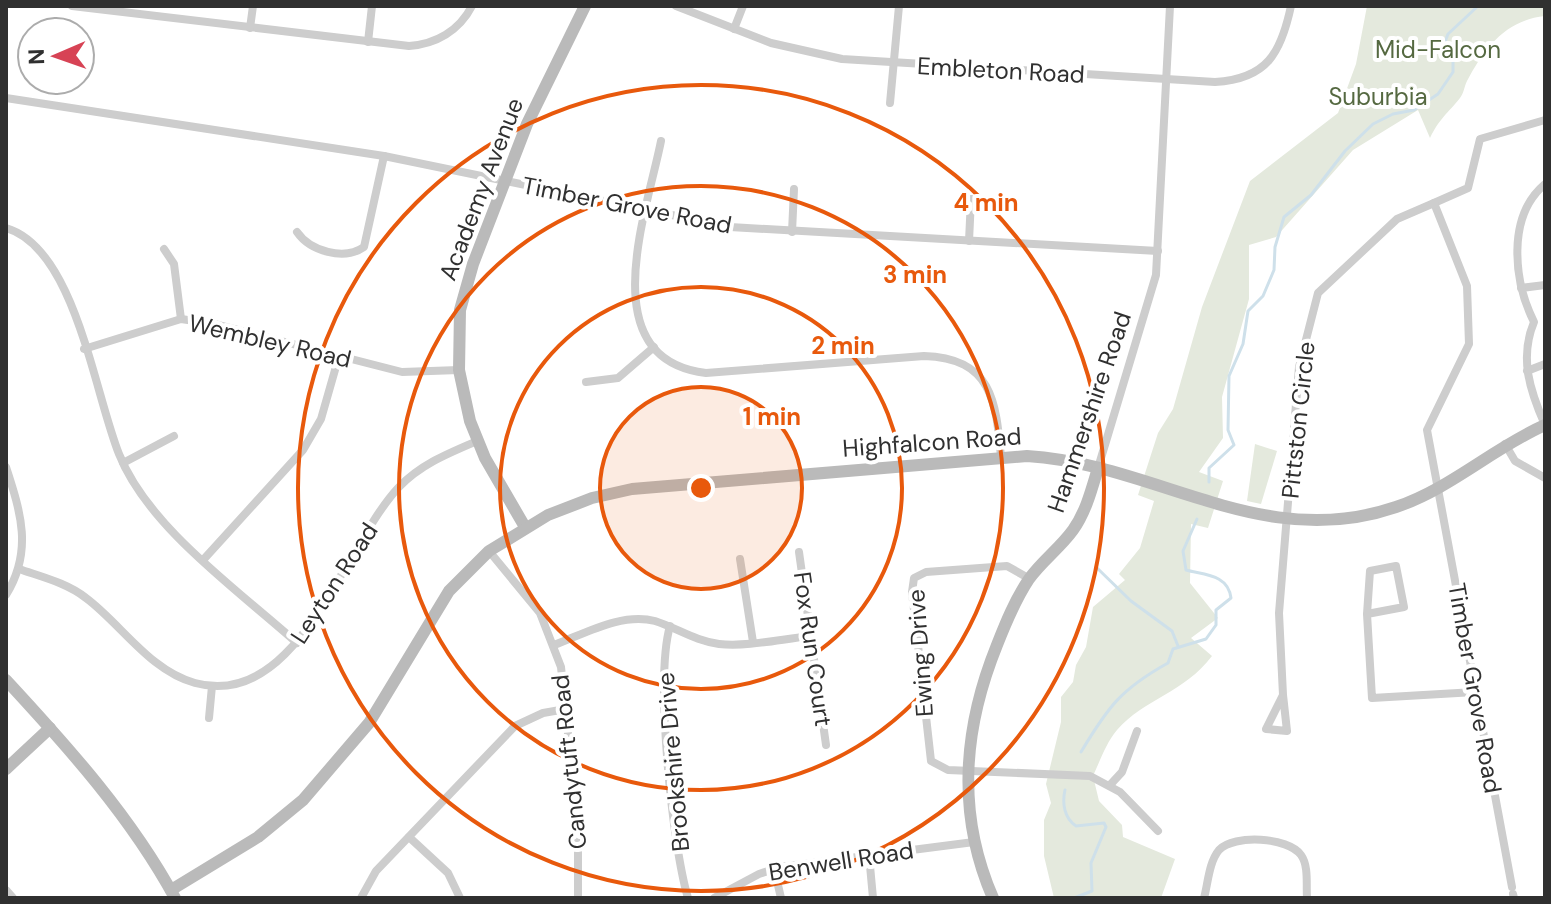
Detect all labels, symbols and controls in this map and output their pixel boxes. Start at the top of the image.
north arrow [16,16,96,96]
park label: Mid-Falcon [1375,34,1501,65]
text: N [22,48,51,65]
street label: Embleton Road [916,50,1086,90]
park label: Suburbia [1328,81,1428,112]
street label: Academy Avenue [432,93,530,285]
street label: Timber Grove Road [520,169,734,241]
text: 4 min [953,187,1019,218]
text: 3 min [883,259,947,290]
street label: Wembley Road [186,307,354,375]
street label: Hammershire Road [1040,307,1138,517]
text: 2 min [811,330,875,361]
street label: Pittston Circle [1274,340,1322,500]
text: 1 min [743,401,801,432]
street label: Highfalcon Road [841,420,1023,464]
centre of rings [687,474,715,502]
street label: Leyton Road [283,517,385,649]
street label: Fox Run Court [787,570,839,728]
street label: Timber Grove Road [1441,581,1509,795]
street label: Ewing Drive [900,588,940,718]
street label: Brookshire Drive [650,671,696,853]
street label: Candytuft Road [544,673,594,851]
street label: Benwell Road [766,834,916,888]

